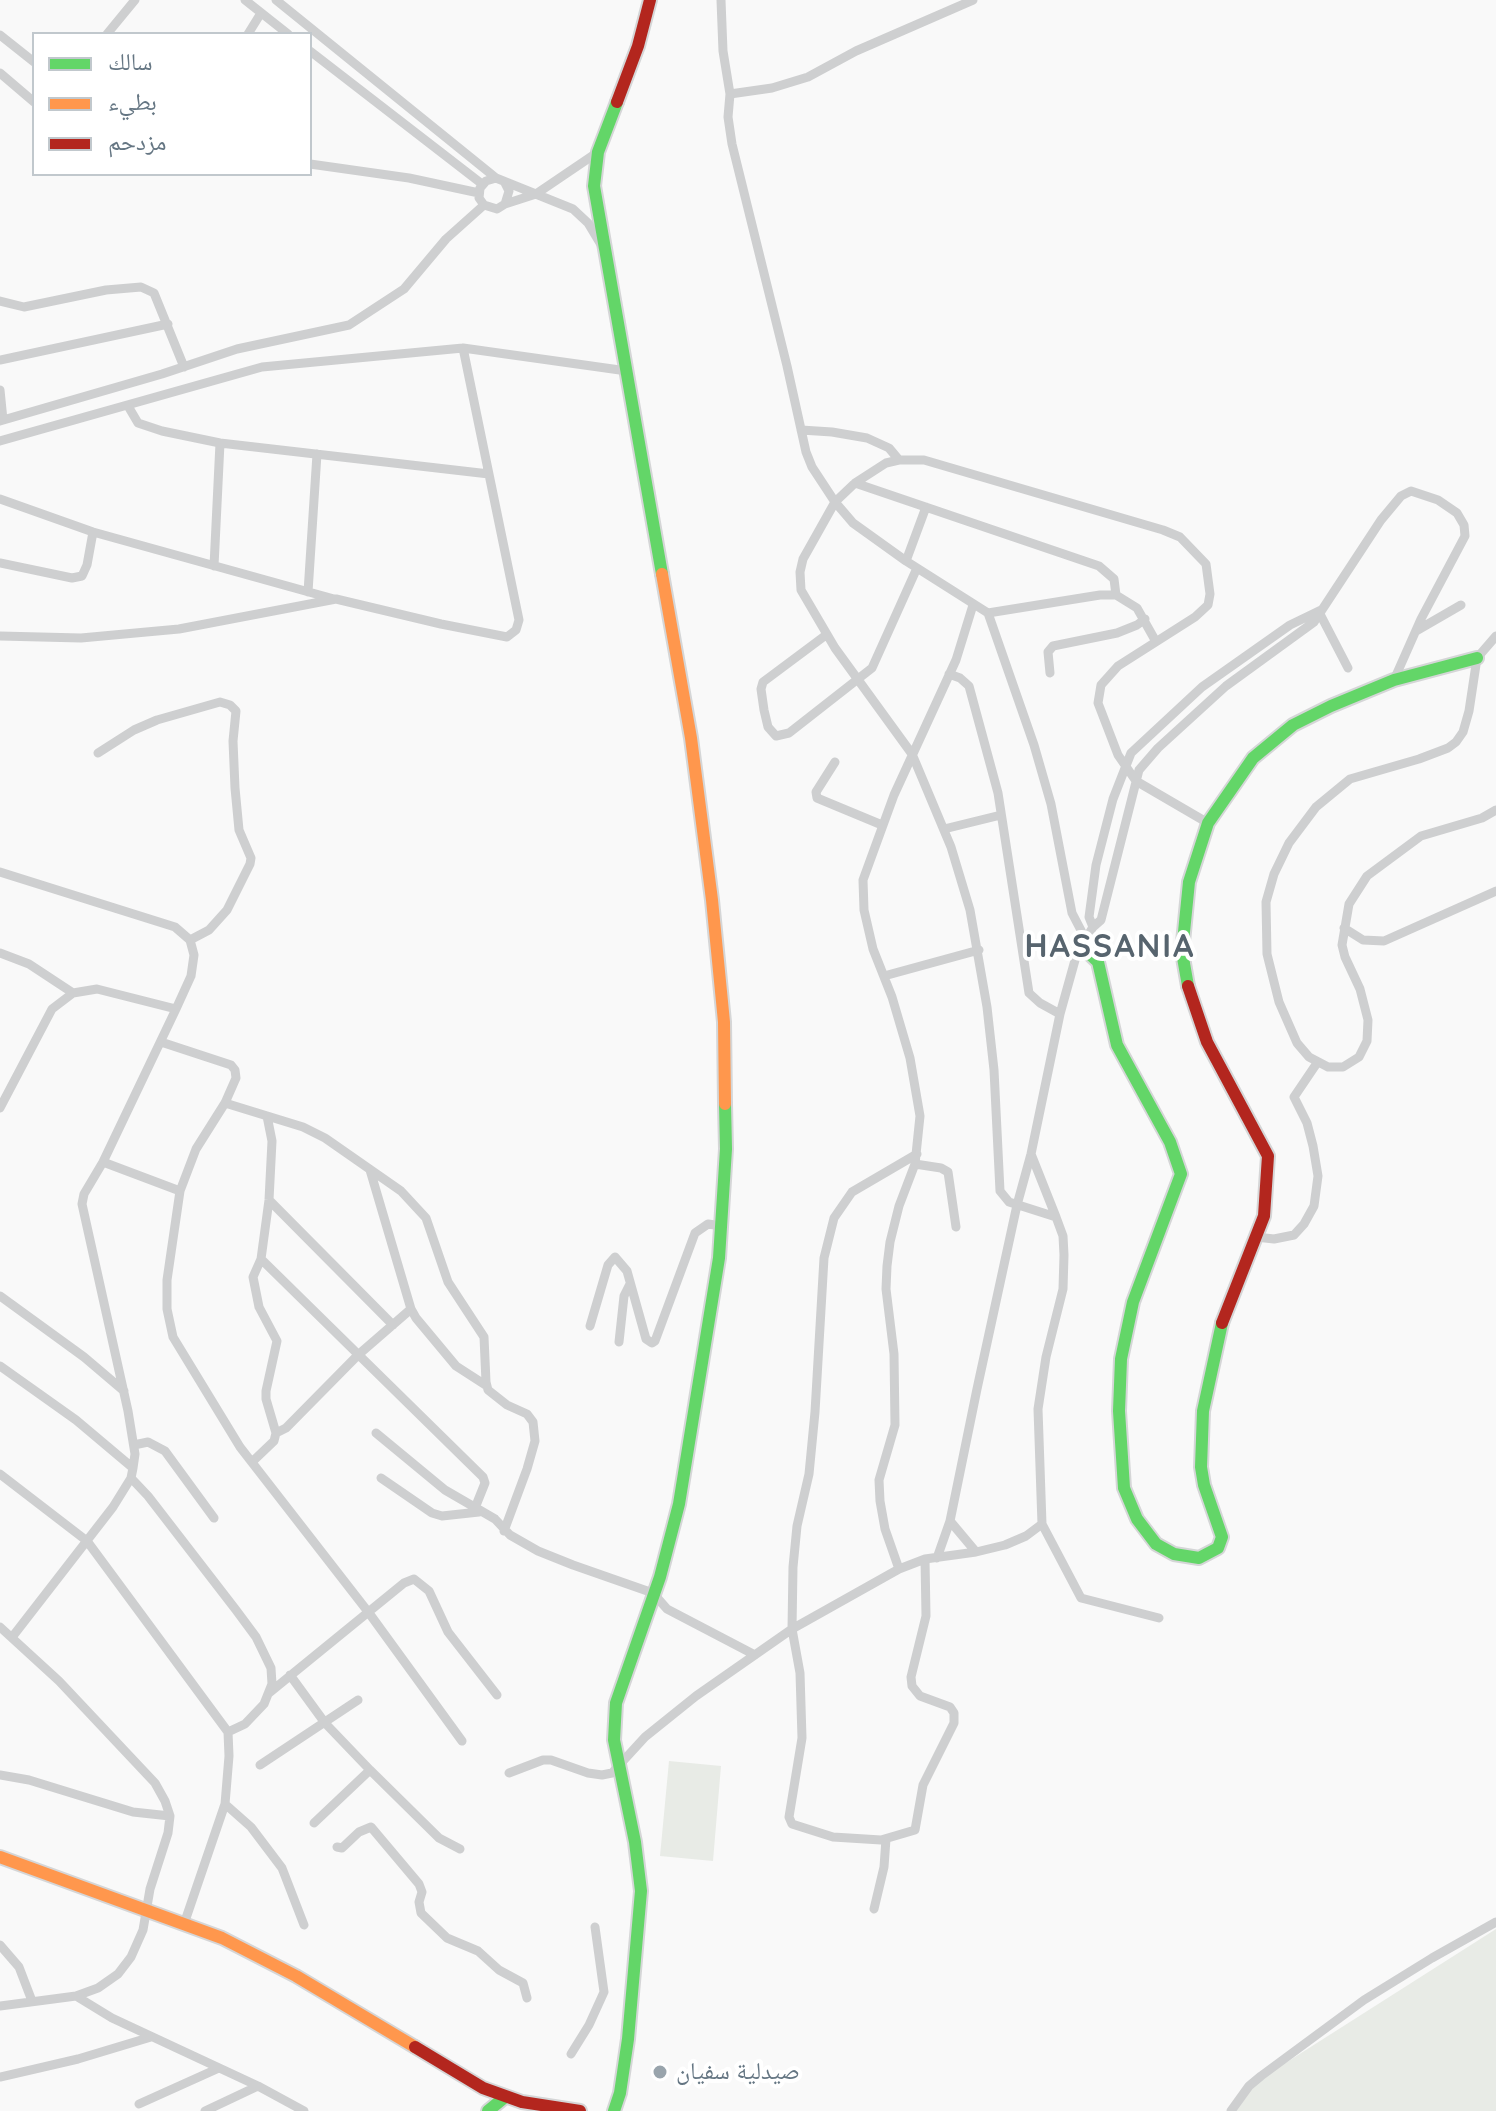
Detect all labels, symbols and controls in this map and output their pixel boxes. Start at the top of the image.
legend [32,32,312,176]
text: سالك [108,46,153,76]
text: بطيء [108,86,157,116]
text: مزدحم [108,126,167,156]
district label: HASSANIA [1025,928,1195,966]
place label: صيدلية سفيان [676,2058,800,2086]
marker: صيدلية سفيان [651,2063,669,2081]

